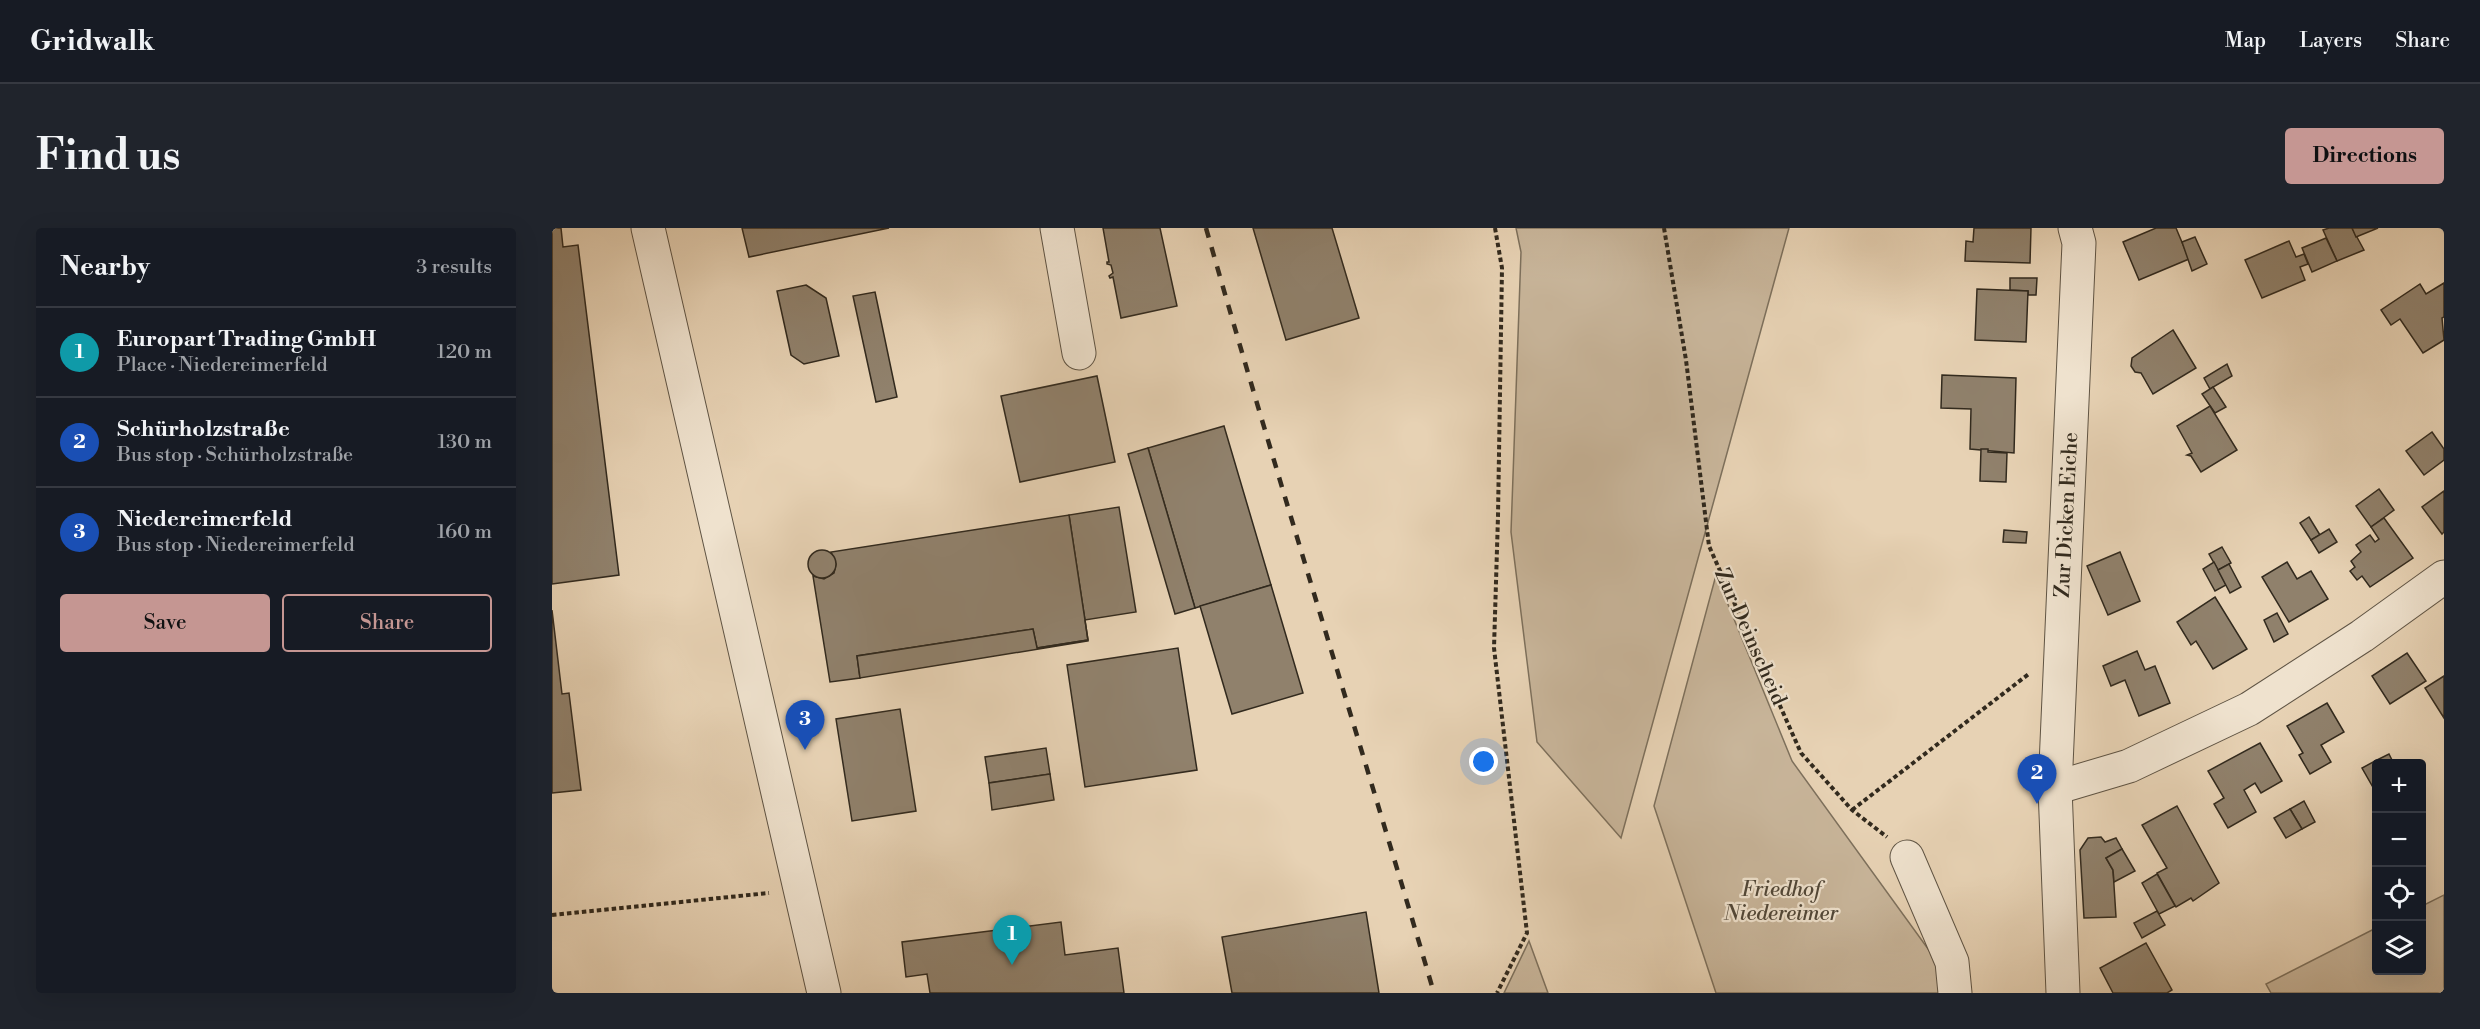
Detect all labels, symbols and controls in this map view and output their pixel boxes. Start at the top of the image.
text: Gridwalk [30,24,154,59]
text: Map [2225,28,2266,54]
text: Layers [2299,28,2362,54]
text: Share [2395,28,2450,54]
button: Directions [2285,128,2444,184]
text: Find us [36,130,180,183]
text: Nearby [60,251,150,283]
text: 3 results [416,255,492,280]
text: Europart Trading GmbH [117,326,376,353]
text: 1 [75,340,84,365]
text: 120 m [437,340,492,365]
text: Place · Niedereimerfeld [117,353,328,378]
text: Schürholzstraße [117,416,290,443]
text: 2 [73,430,86,455]
text: 130 m [437,430,492,455]
street label: Zur Dicken Eiche [2050,431,2084,599]
text: Bus stop · Schürholzstraße [117,443,353,468]
text: Niedereimerfeld [117,506,292,533]
text: 3 [73,520,86,545]
text: 160 m [437,520,492,545]
text: Bus stop · Niedereimerfeld [117,533,355,558]
street label: Zur Deinscheid [1708,565,1792,710]
button: Save [60,594,270,652]
button: Share [282,594,492,652]
pin: 3 [786,700,824,750]
your location [1469,747,1498,776]
pin: 2 [2018,754,2056,804]
map controls [2372,759,2426,975]
button: + [2372,759,2426,813]
button: − [2372,813,2426,867]
button: locate [2372,867,2426,921]
park label: Friedhof Niedereimer [1723,877,1839,927]
pin: 1 [992,916,1032,965]
button: layers [2372,921,2426,975]

